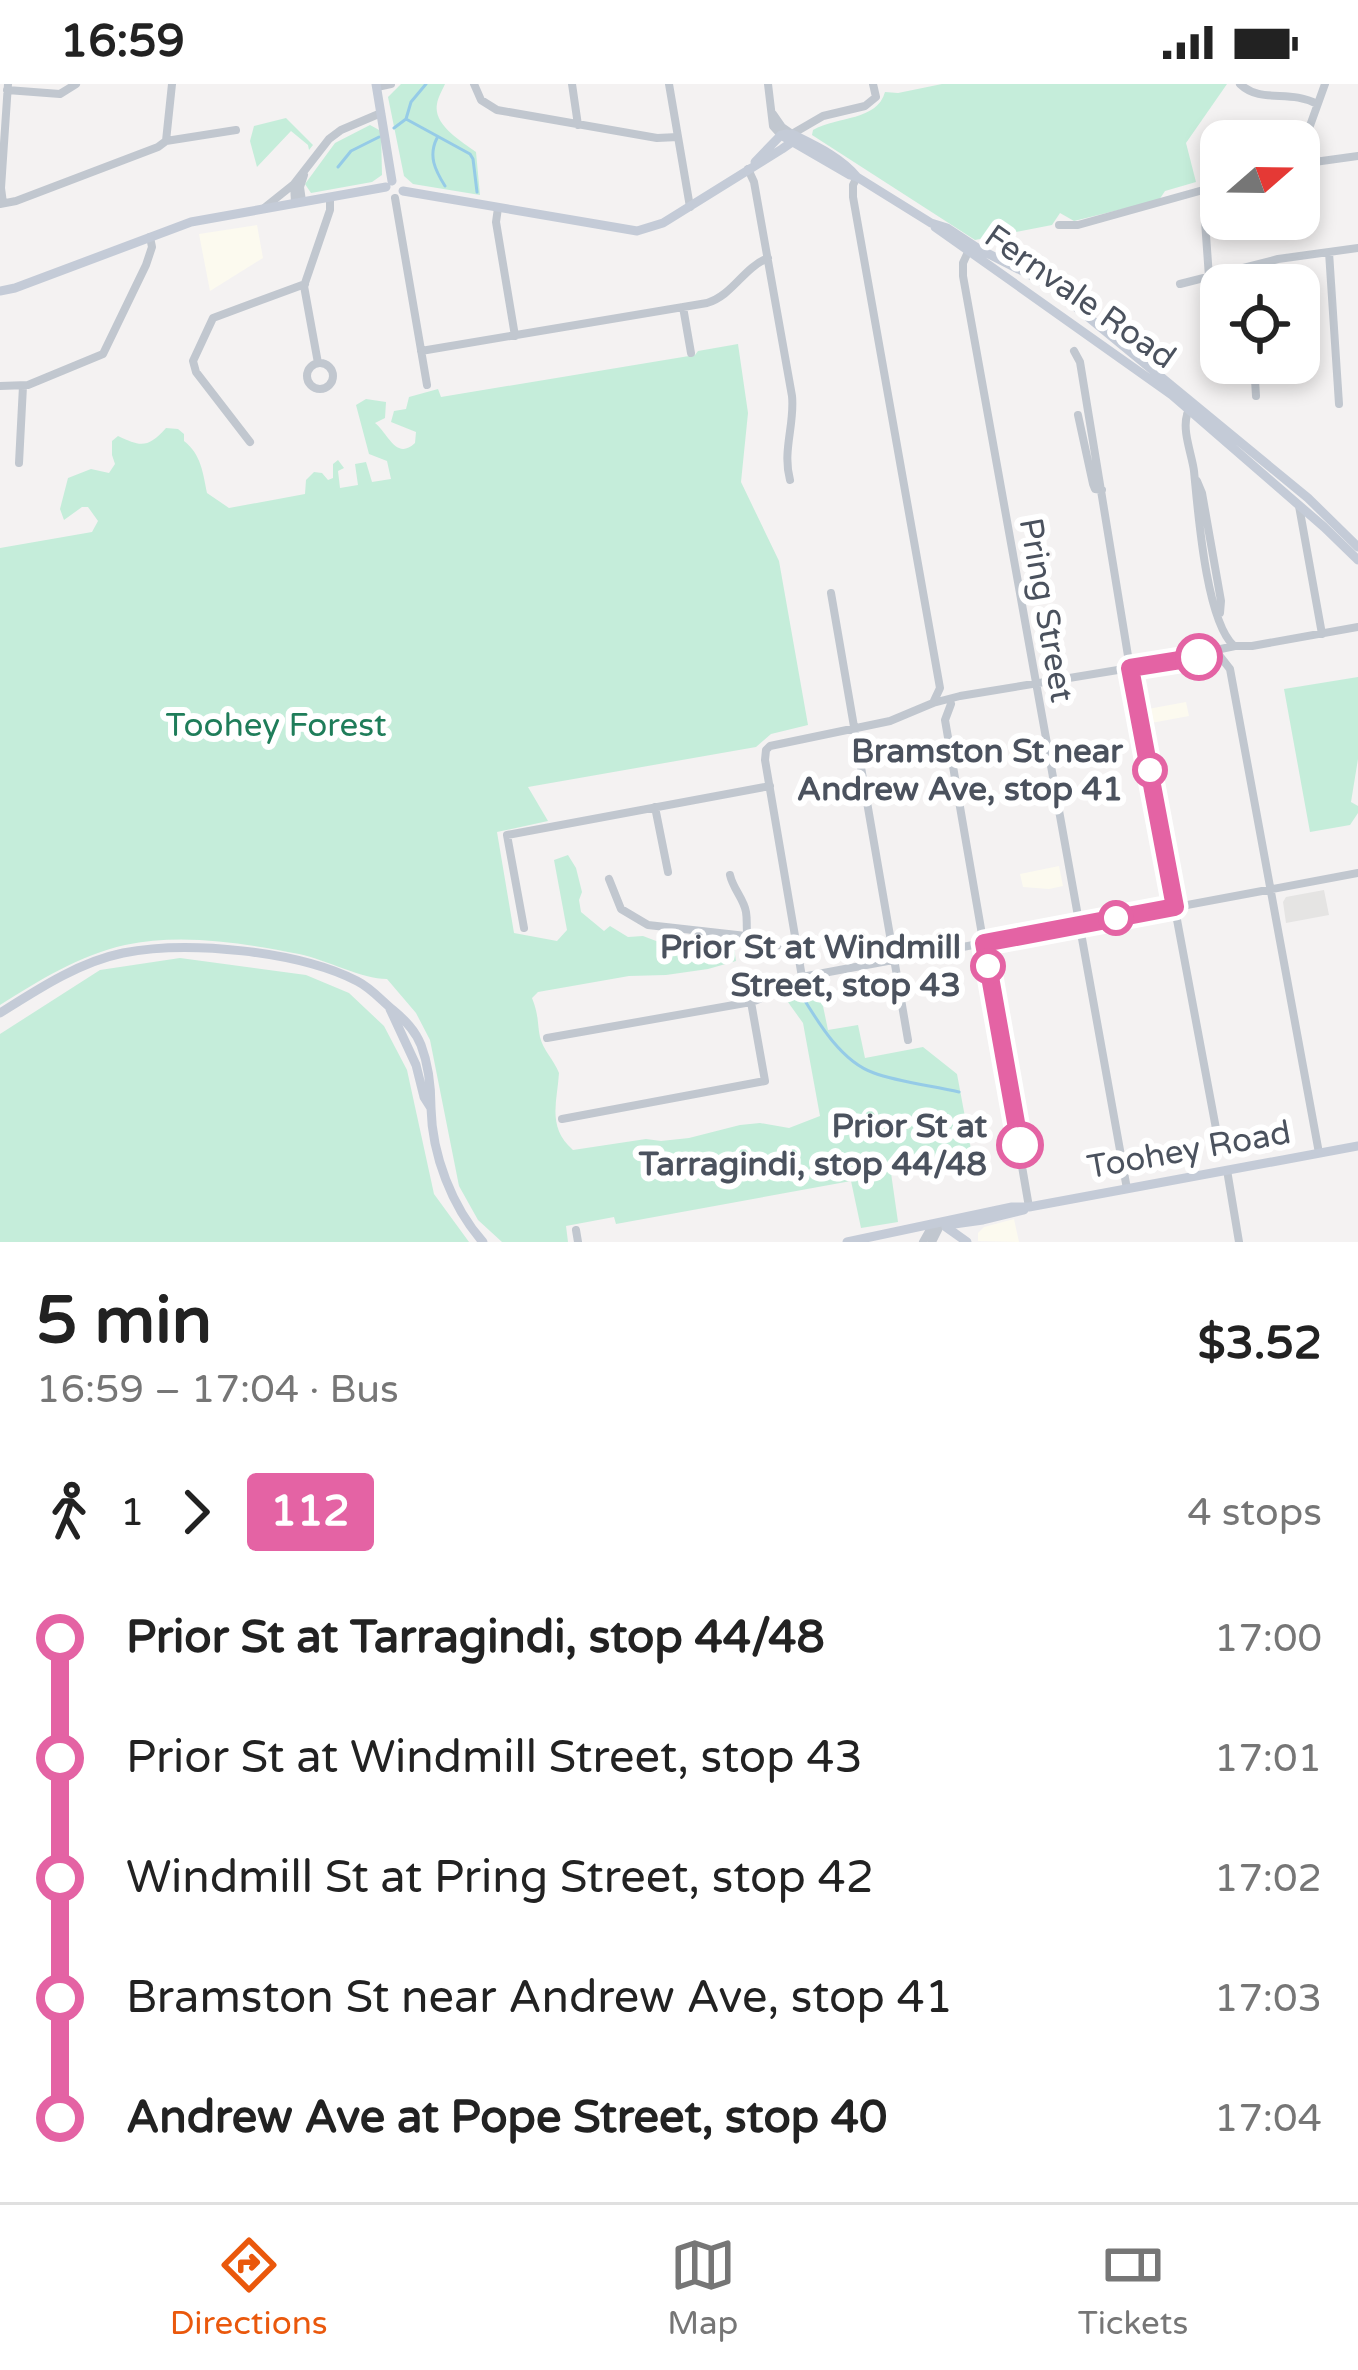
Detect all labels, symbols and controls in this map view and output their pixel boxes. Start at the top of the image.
text: 16:59 [60,15,185,69]
north arrow [1200,120,1320,240]
map controls [1200,120,1320,384]
street label: Fernvale Road [977,217,1183,377]
button: locate [1200,264,1320,384]
street label: Pring Street [1011,515,1081,705]
unlabelled marker [1177,635,1221,679]
park label: Toohey Forest [166,706,386,745]
place label: Bramston St near Andrew Ave, stop 41 [797,732,1123,809]
marker: Bramston St near Andrew Ave, stop 41 [1134,754,1166,786]
unlabelled marker [1100,902,1132,934]
place label: Prior St at Windmill Street, stop 43 [660,928,961,1005]
marker: Prior St at Windmill Street, stop 43 [972,950,1004,982]
place label: Prior St at Tarragindi, stop 44/48 [638,1107,987,1184]
street label: Toohey Road [1084,1113,1294,1187]
marker: Prior St at Tarragindi, stop 44/48 [998,1123,1042,1167]
text: 5 min [36,1281,212,1361]
text: $3.52 [1198,1317,1322,1371]
text: 16:59 – 17:04 · Bus [36,1366,399,1413]
icon: walk [36,1479,102,1545]
icon: forward [163,1479,229,1545]
text: 112 [271,1486,350,1537]
text: 1 [120,1489,145,1536]
text: 4 stops [1187,1489,1322,1536]
text: Prior St at Tarragindi, stop 44/48 [126,1611,825,1665]
text: 17:00 [1214,1615,1322,1662]
text: Prior St at Windmill Street, stop 43 [126,1731,863,1785]
text: 17:01 [1214,1735,1322,1782]
text: Windmill St at Pring Street, stop 42 [126,1851,874,1905]
text: 17:02 [1214,1855,1322,1902]
text: Bramston St near Andrew Ave, stop 41 [126,1971,953,2025]
text: 17:03 [1214,1975,1322,2022]
text: Andrew Ave at Pope Street, stop 40 [126,2091,887,2145]
text: 17:04 [1214,2095,1322,2142]
tab: Directions [170,2232,328,2343]
tab: Map [667,2232,738,2343]
tab: Tickets [1078,2232,1188,2343]

